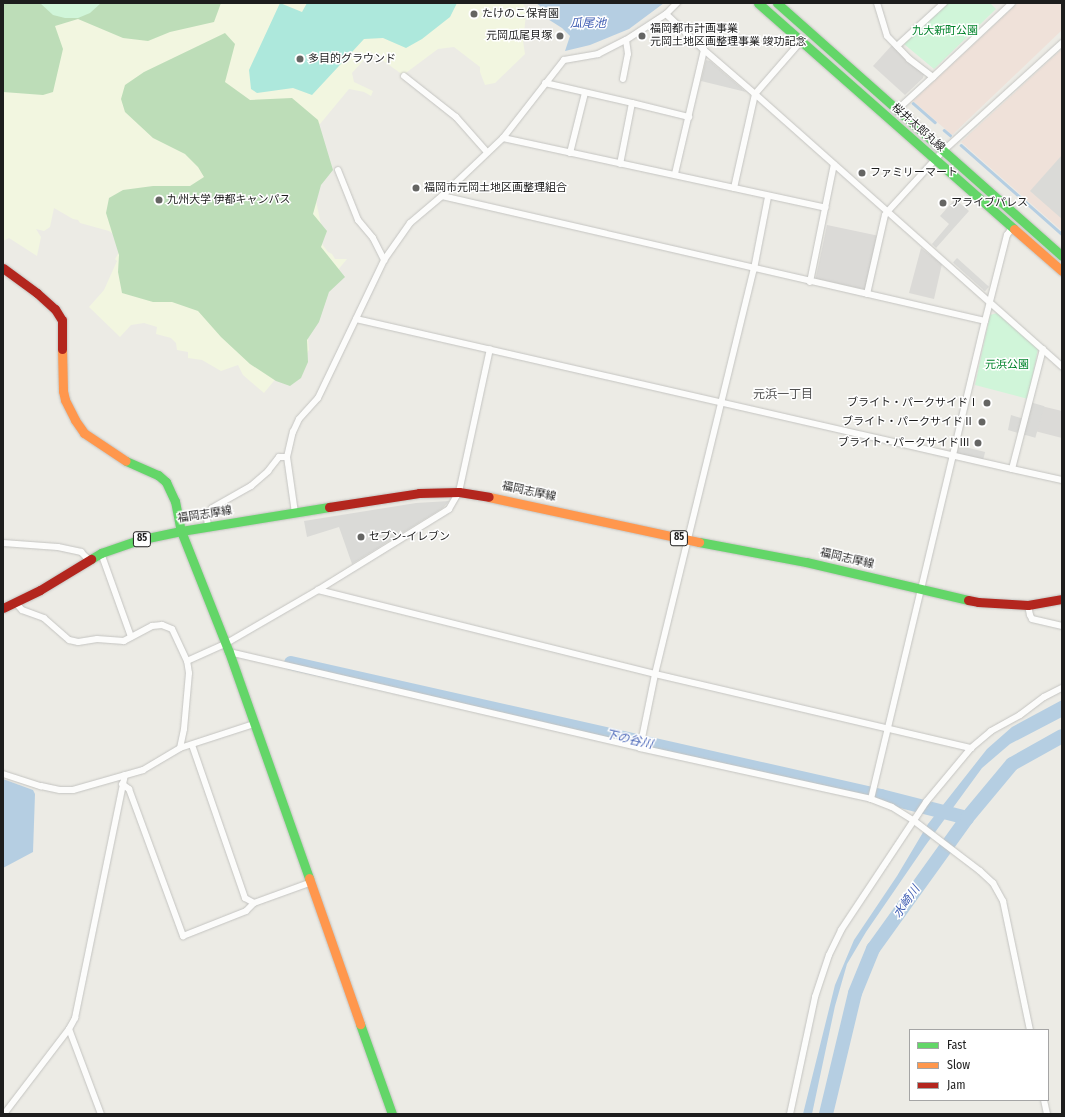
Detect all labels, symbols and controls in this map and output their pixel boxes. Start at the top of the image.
place label: たけのこ保育園 [482,7,559,21]
marker: たけのこ保育園 [469,9,479,19]
water label: 瓜尾池 [570,17,606,31]
place label: 福岡都市計画事業 元岡土地区画整理事業 竣功記念 [650,23,807,49]
park label: 九大新町公園 [912,24,978,38]
place label: 元岡瓜尾貝塚 [486,29,552,43]
marker: 元岡瓜尾貝塚 [555,31,565,41]
marker: 福岡都市計画事業 元岡土地区画整理事業 竣功記念 [637,31,647,41]
place label: 多目的グラウンド [308,52,396,66]
marker: 多目的グラウンド [295,54,305,64]
street label: 桜井太郎丸線 [889,101,947,155]
place label: ファミリーマート [870,166,958,180]
marker: ファミリーマート [857,168,867,178]
place label: 福岡市元岡土地区画整理組合 [424,181,567,195]
marker: 福岡市元岡土地区画整理組合 [411,183,421,193]
place label: 九州大学 伊都キャンパス [167,193,291,207]
marker: 九州大学 伊都キャンパス [154,195,164,205]
place label: アライブパレス [951,196,1028,210]
marker: アライブパレス [938,198,948,208]
park label: 元浜公園 [985,358,1029,372]
district label: 元浜一丁目 [753,388,813,402]
place label: ブライト・パークサイドⅠ [847,396,979,410]
marker: ブライト・パークサイドⅠ [982,398,992,408]
place label: ブライト・パークサイドⅡ [842,415,974,429]
marker: ブライト・パークサイドⅡ [977,417,987,427]
place label: ブライト・パークサイドⅢ [838,436,970,450]
marker: ブライト・パークサイドⅢ [973,438,983,448]
street label: 福岡志摩線 [501,480,557,504]
street label: 福岡志摩線 [177,504,233,526]
place label: セブン-イレブン [369,530,450,544]
road number: 85 [669,530,689,546]
road number: 85 [132,531,152,547]
marker: セブン-イレブン [356,532,366,542]
street label: 福岡志摩線 [819,546,875,572]
water label: 下の谷川 [604,728,654,752]
water label: 水崎川 [891,883,923,921]
legend [909,1029,1049,1101]
text: Fast [947,1038,966,1052]
text: Slow [947,1058,970,1072]
text: Jam [947,1078,965,1092]

